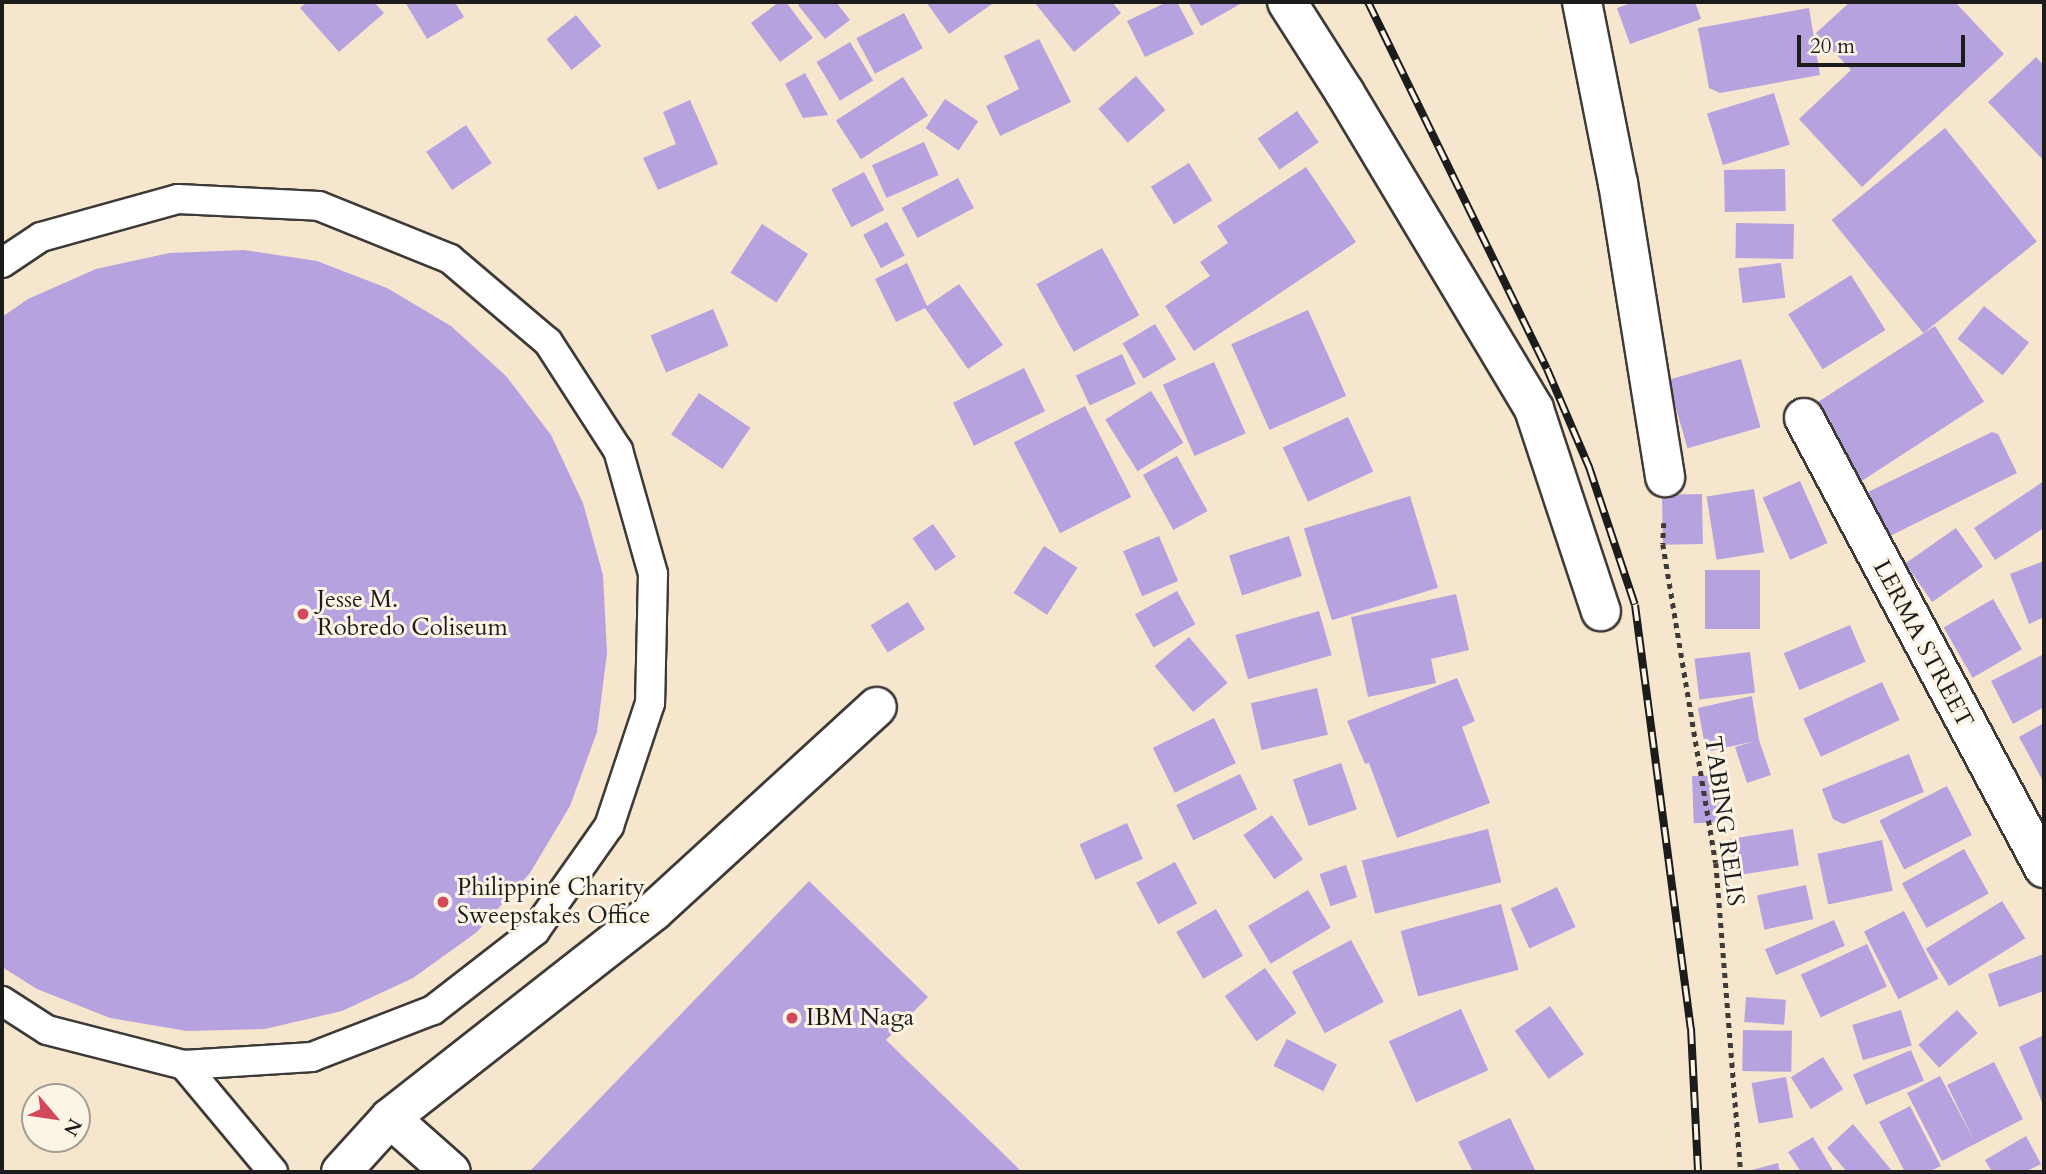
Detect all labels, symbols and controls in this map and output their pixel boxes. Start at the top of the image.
scale bar [1801,21,1969,65]
text: 20 m [1810,32,1855,61]
street label: LERMA STREET [1867,555,1979,733]
place label: Jesse M. Robredo Coliseum [317,586,508,642]
marker: Jesse M. Robredo Coliseum [295,606,311,622]
street label: TABING RELIS [1698,734,1750,908]
place label: Philippine Charity Sweepstakes Office [457,874,650,930]
marker: Philippine Charity Sweepstakes Office [435,894,451,910]
place label: IBM Naga [806,1004,914,1032]
marker: IBM Naga [784,1010,800,1026]
north arrow [21,1083,91,1153]
text: N [57,1114,88,1141]

